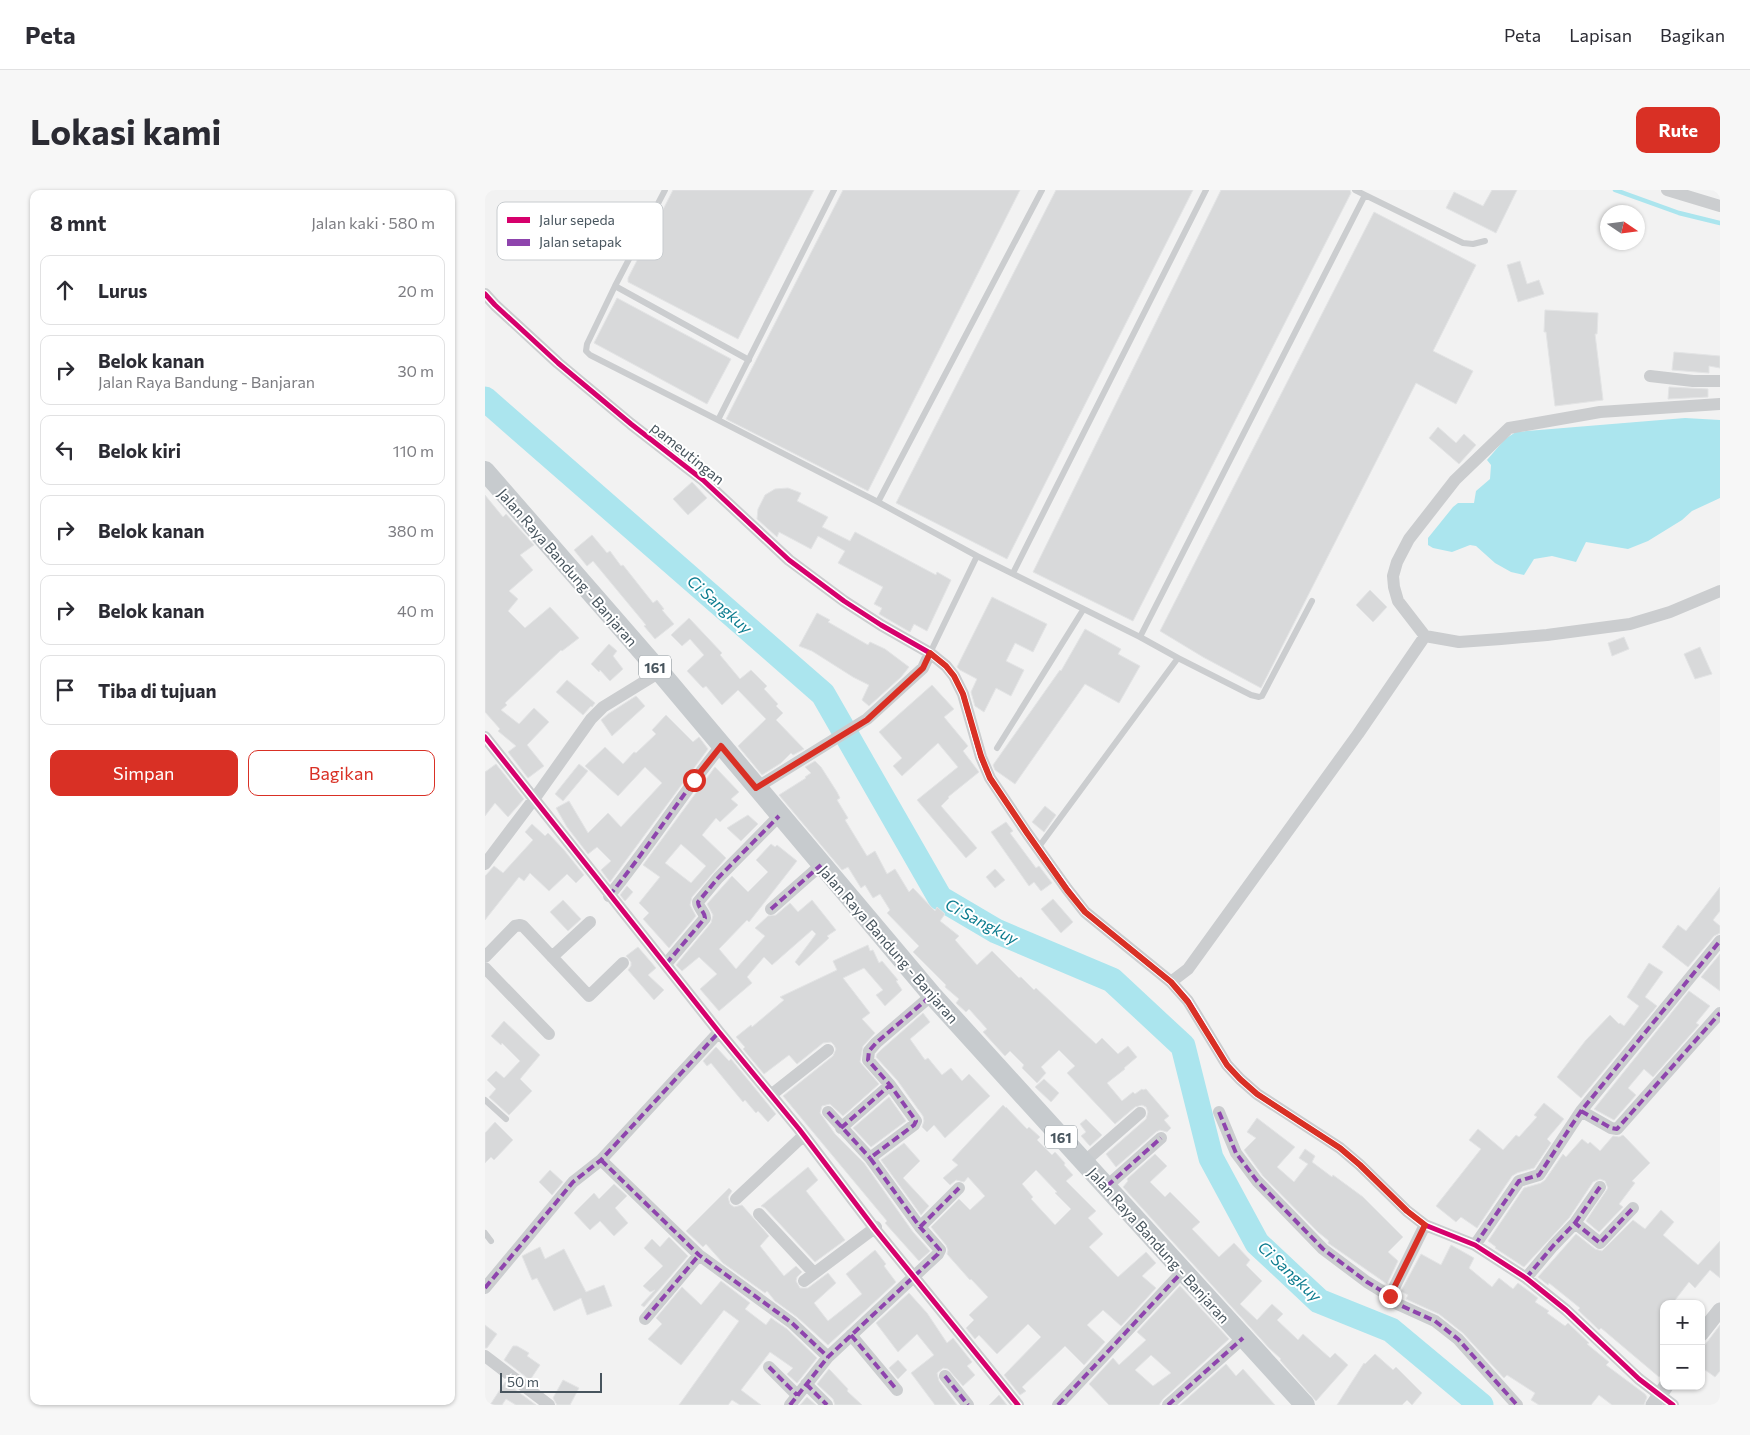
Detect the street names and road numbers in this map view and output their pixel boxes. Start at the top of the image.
street label: pameutingan [648,418,728,488]
street label: Jalan Raya Bandung - Banjaran [494,484,642,650]
road number: 161 [639,656,671,678]
street label: Jalan Raya Bandung - Banjaran [815,861,963,1027]
road number: 161 [1045,1126,1077,1149]
street label: Jalan Raya Bandung - Banjaran [1084,1163,1234,1327]

